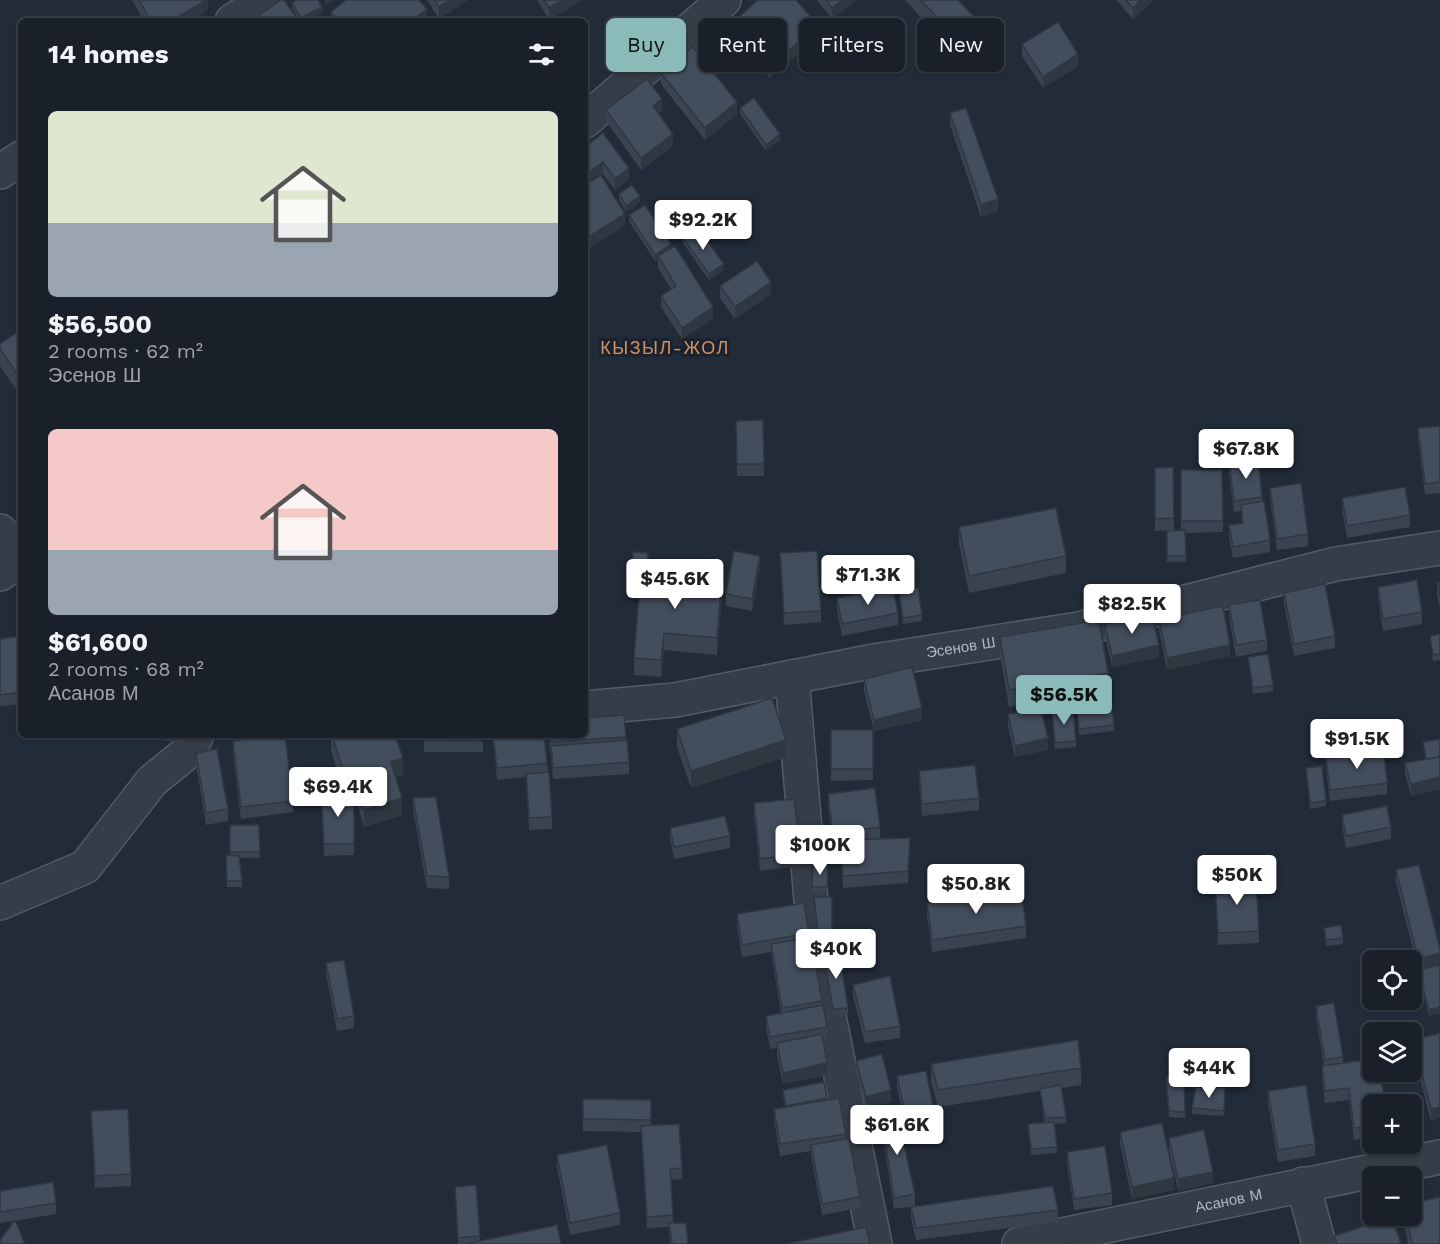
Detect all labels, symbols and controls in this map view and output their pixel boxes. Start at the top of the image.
chip: Buy [606,18,686,72]
chip: Rent [698,18,787,72]
chip: Filters [799,18,905,72]
chip: New [917,18,1004,72]
icon: filters [525,38,558,71]
text: 14 homes [48,39,169,69]
icon: home [249,150,357,258]
pin: $92.2K [654,200,752,251]
text: $92.2K [669,207,737,231]
text: $56,500 [48,309,152,339]
district label: КЫЗЫЛ-ЖОЛ [600,337,730,358]
text: 2 rooms · 62 m² [48,339,203,363]
text: Эсенов Ш [48,363,141,387]
pin: $67.8K [1197,429,1295,480]
text: $67.8K [1213,436,1279,460]
icon: home [249,468,357,576]
pin: $71.3K [819,555,917,606]
pin: $45.6K [626,559,724,610]
text: $71.3K [835,562,901,586]
text: $45.6K [640,566,710,590]
pin: $82.5K [1083,584,1181,635]
text: $82.5K [1098,591,1166,615]
text: $61,600 [48,627,148,657]
street label: Эсенов Ш [925,633,997,662]
text: 2 rooms · 68 m² [48,657,204,681]
pin: $56.5K [1015,675,1113,726]
text: Асанов М [48,681,139,705]
text: $56.5K [1030,682,1098,706]
pin: $91.5K [1308,719,1406,770]
text: $91.5K [1324,726,1390,750]
pin: $69.4K [289,767,387,818]
text: $69.4K [303,774,373,798]
pin: $100K [778,825,862,876]
text: $100K [789,832,851,856]
pin: $50K [1201,855,1273,906]
text: $50K [1211,862,1263,886]
pin: $50.8K [927,864,1025,915]
text: $50.8K [941,871,1011,895]
pin: $40K [800,929,872,980]
text: $40K [810,936,862,960]
map controls [1362,950,1422,1226]
button: locate [1362,950,1422,1010]
button: layers [1362,1022,1422,1082]
pin: $44K [1173,1048,1245,1099]
text: $44K [1183,1055,1235,1079]
button: + [1362,1094,1422,1154]
pin: $61.6K [848,1105,946,1156]
text: $61.6K [864,1112,930,1136]
button: − [1362,1166,1422,1226]
street label: Асанов М [1193,1185,1264,1216]

